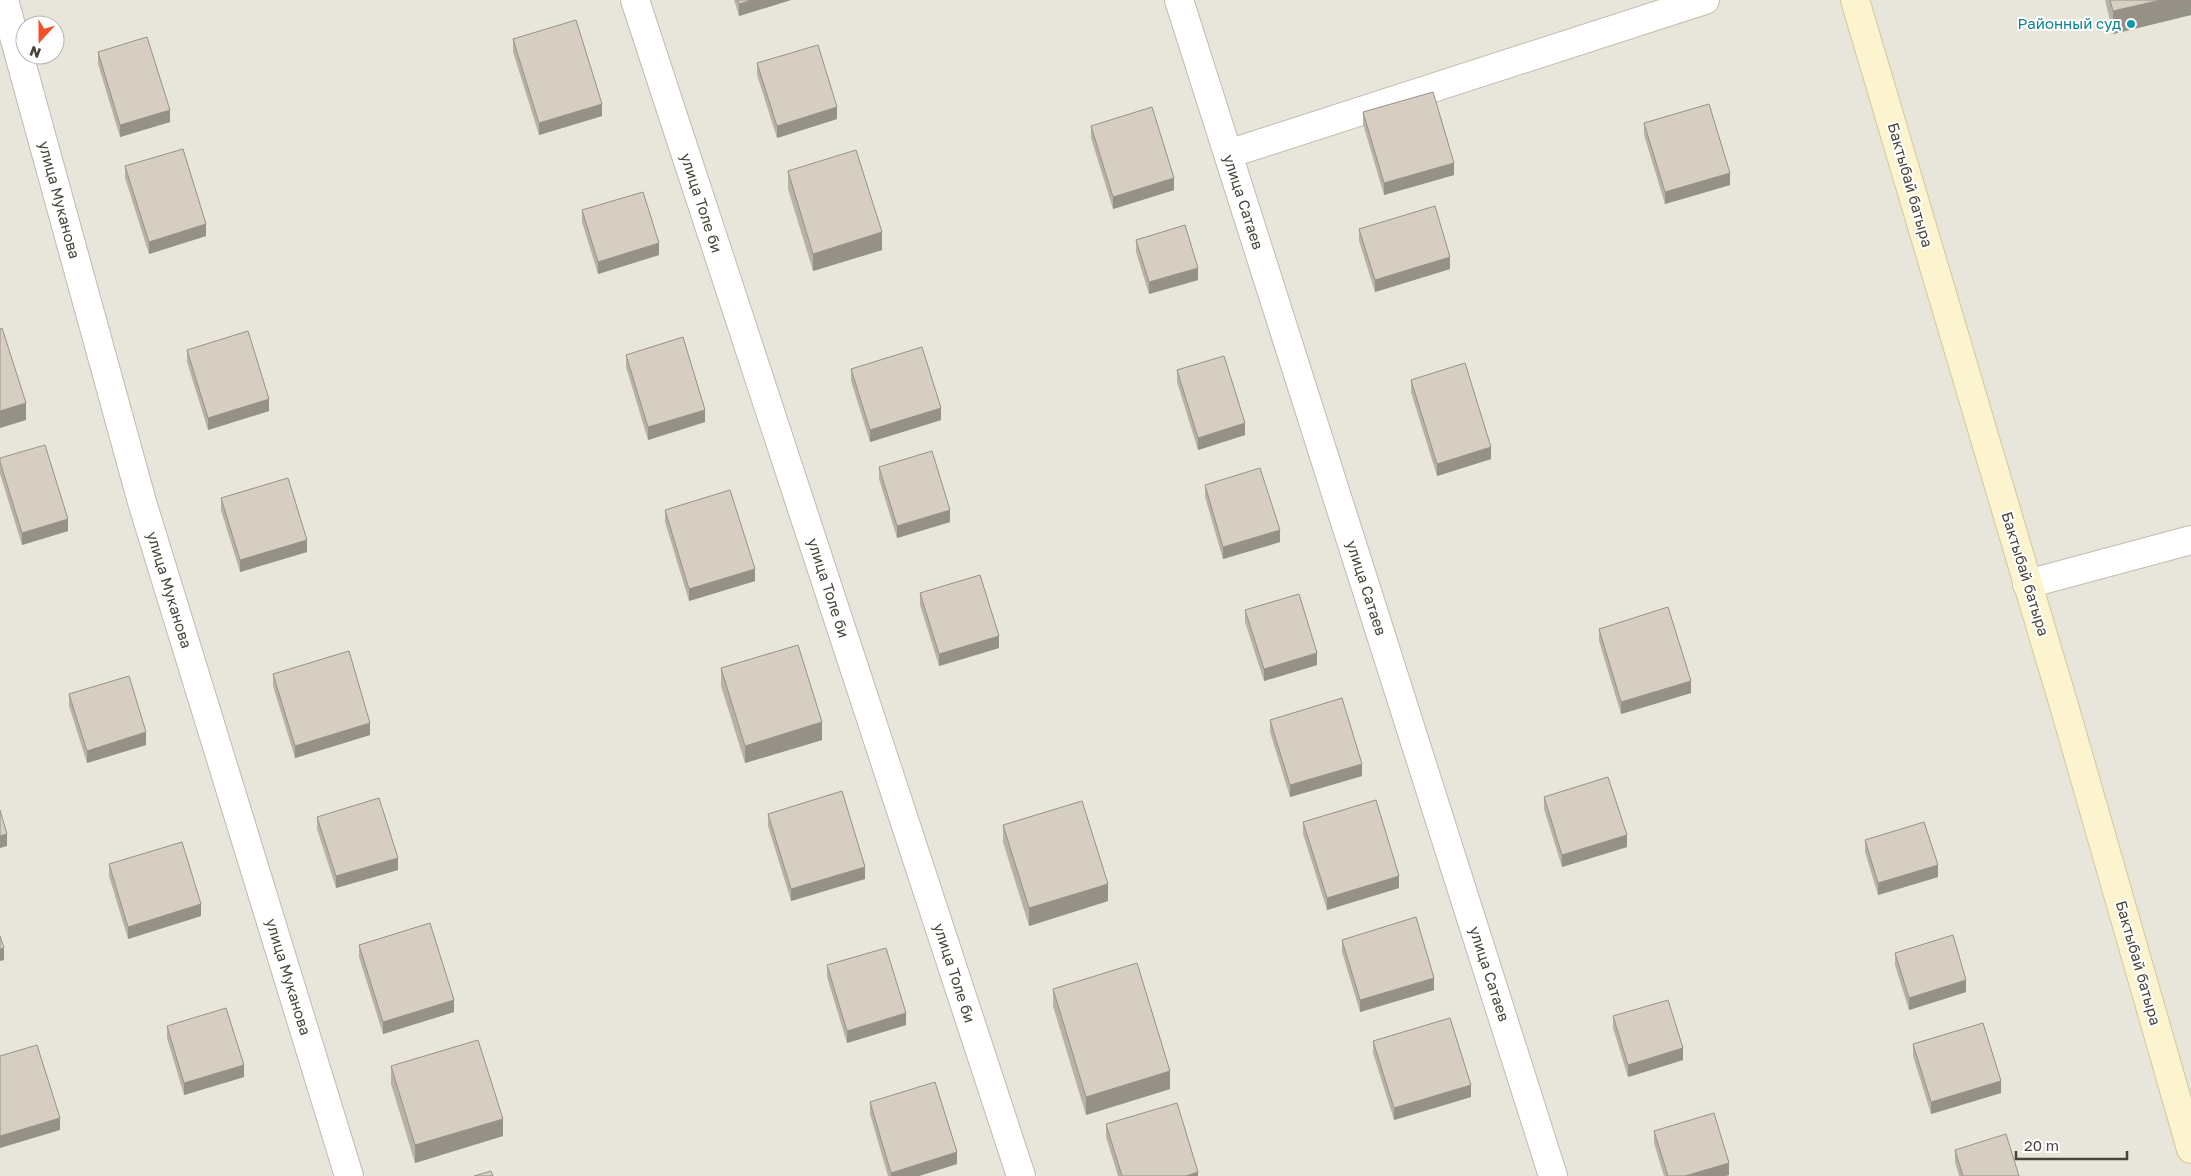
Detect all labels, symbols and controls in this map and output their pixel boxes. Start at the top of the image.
place label: Районный суд [2017,14,2121,32]
north arrow [15,15,65,65]
marker: Районный суд [2125,18,2137,30]
text: N [27,43,43,62]
street label: Бактыбай батыра [1885,120,1937,249]
street label: улица Муканова [36,139,84,261]
street label: улица Толе би [677,151,727,255]
street label: улица Сатаев [1220,152,1268,252]
street label: Бактыбай батыра [1999,509,2053,638]
street label: улица Муканова [144,529,196,650]
street label: улица Толе би [804,536,854,640]
street label: улица Сатаев [1343,538,1391,638]
street label: Бактыбай батыра [2113,898,2165,1027]
street label: улица Муканова [263,916,315,1037]
street label: улица Толе би [930,921,980,1025]
street label: улица Сатаев [1466,924,1514,1024]
scale bar [2016,1128,2127,1160]
text: 20 m [2024,1136,2059,1154]

